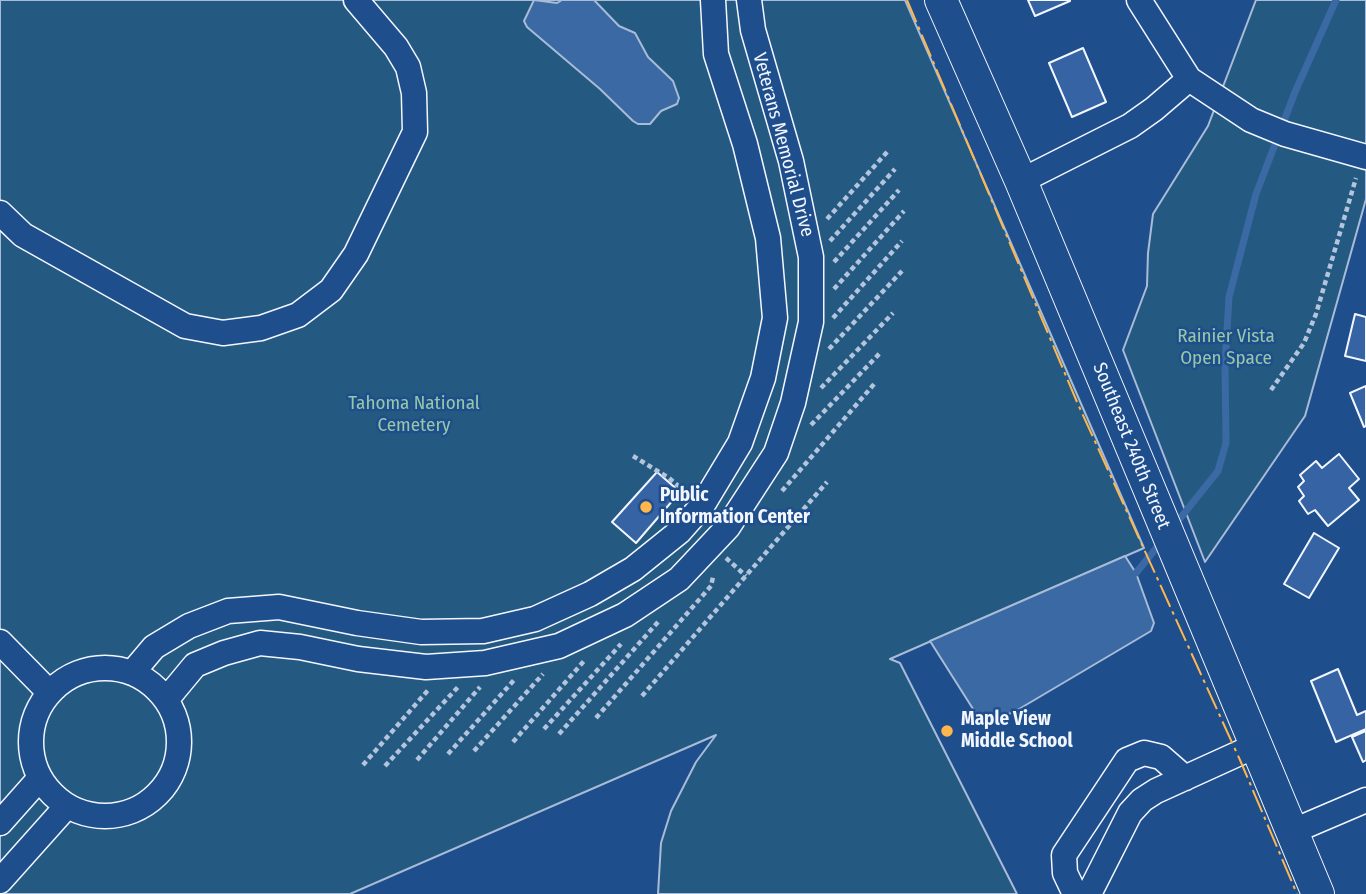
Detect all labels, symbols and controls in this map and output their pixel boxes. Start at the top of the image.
street label: Veterans Memorial Drive [747,50,819,240]
park label: Rainier Vista Open Space [1177,326,1275,370]
street label: Southeast 240th Street [1087,360,1175,532]
park label: Tahoma National Cemetery [348,393,480,437]
place label: Public Information Center [660,485,810,529]
marker: Public Information Center [638,499,654,515]
place label: Maple View Middle School [961,709,1073,753]
marker: Maple View Middle School [939,723,955,739]

